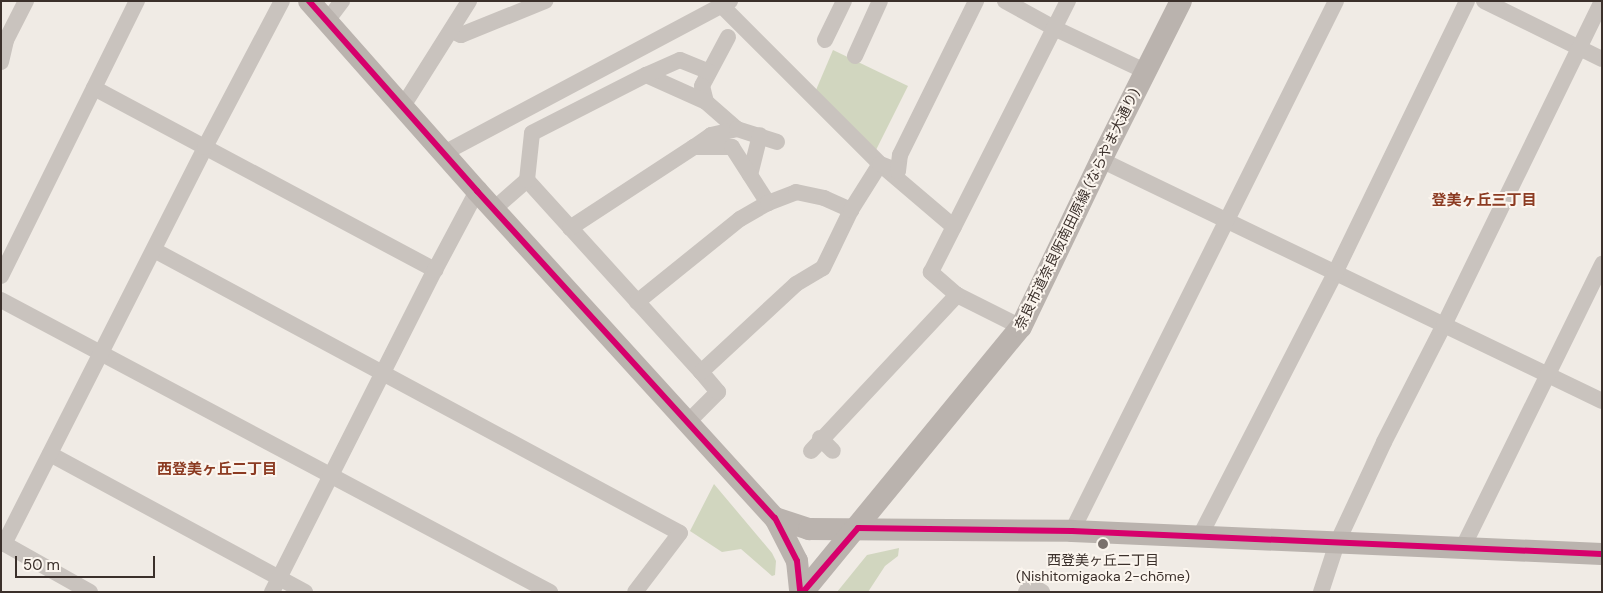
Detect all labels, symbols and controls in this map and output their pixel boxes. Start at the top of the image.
street label: 奈良市道奈良阪南田原線 (ならやま大通り) [1011,86,1143,332]
district label: 登美ヶ丘三丁目 [1432,192,1536,210]
district label: 西登美ヶ丘二丁目 [157,461,277,479]
marker: 西登美ヶ丘二丁目 (Nishitomigaoka 2-chōme) [1097,538,1109,550]
scale bar [18,546,158,578]
place label: 西登美ヶ丘二丁目 (Nishitomigaoka 2-chōme) [1016,552,1190,584]
text: 50 m [23,555,60,575]

